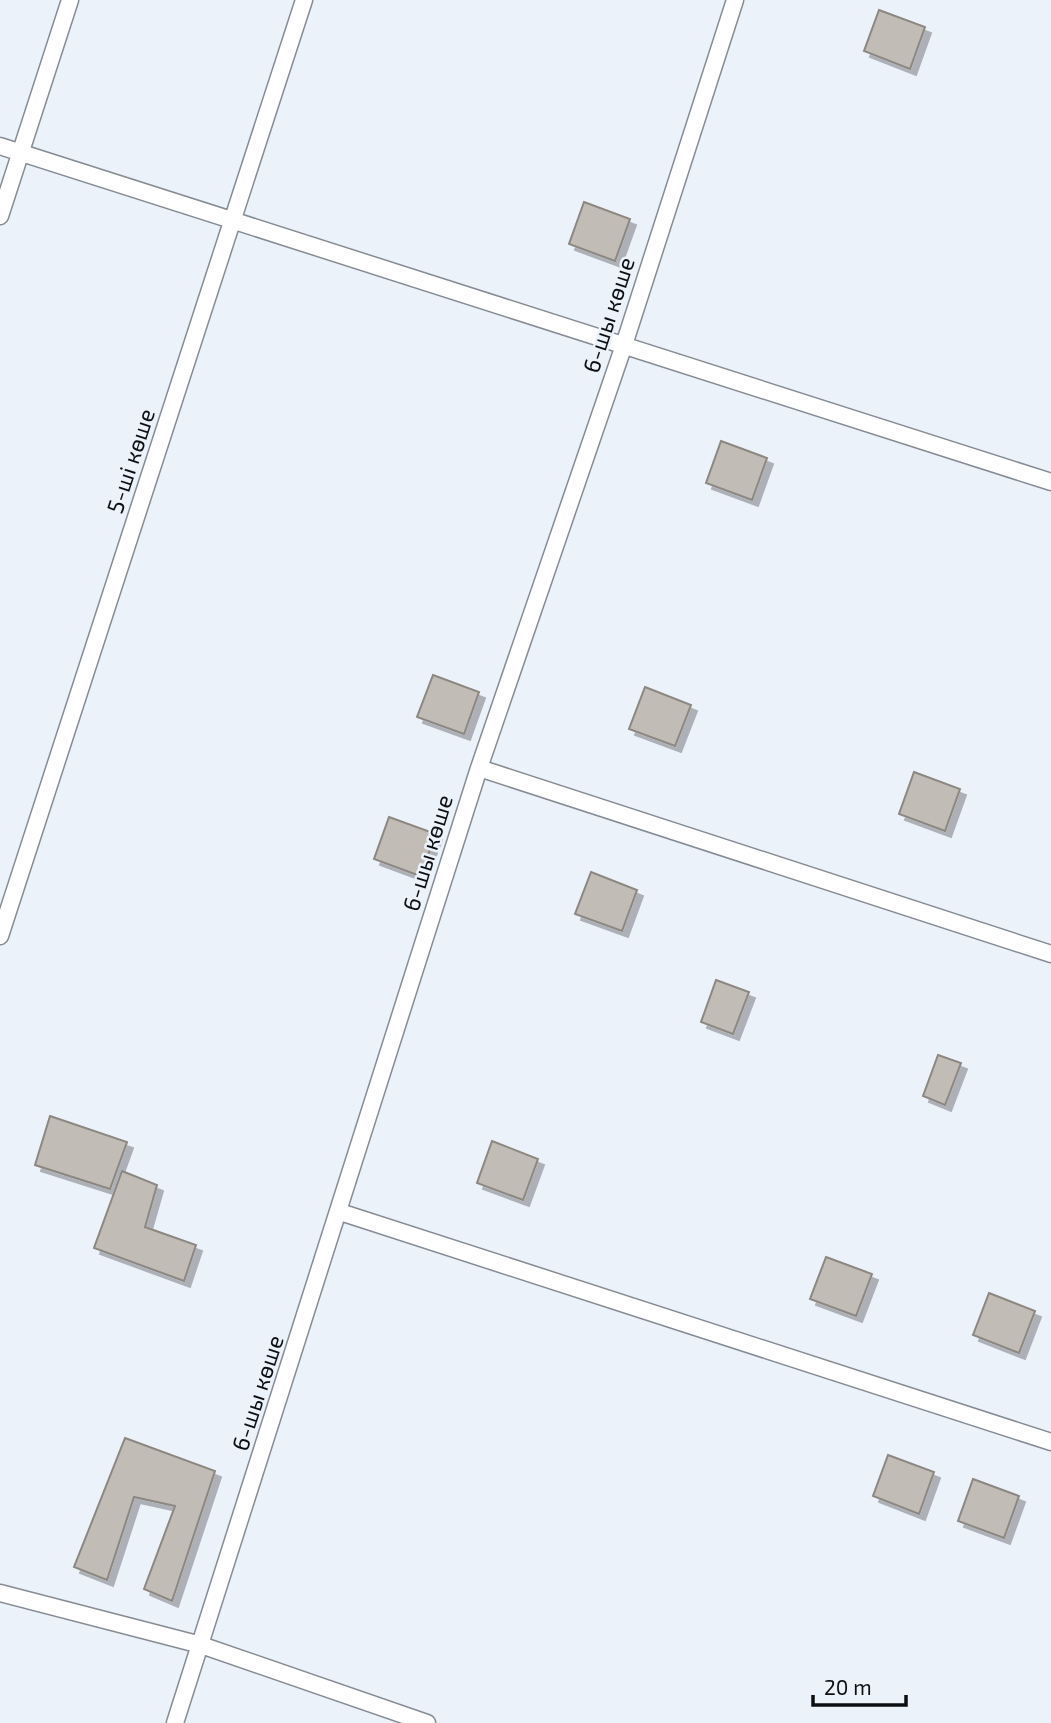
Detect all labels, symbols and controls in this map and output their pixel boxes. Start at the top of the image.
street label: 6-шы көше [576,253,640,376]
street label: 5-ші көше [100,405,160,517]
street label: 6-шы көше [396,791,458,914]
street label: 6-шы көше [225,1331,289,1454]
scale bar [813,1664,906,1708]
text: 20 m [824,1674,872,1699]

